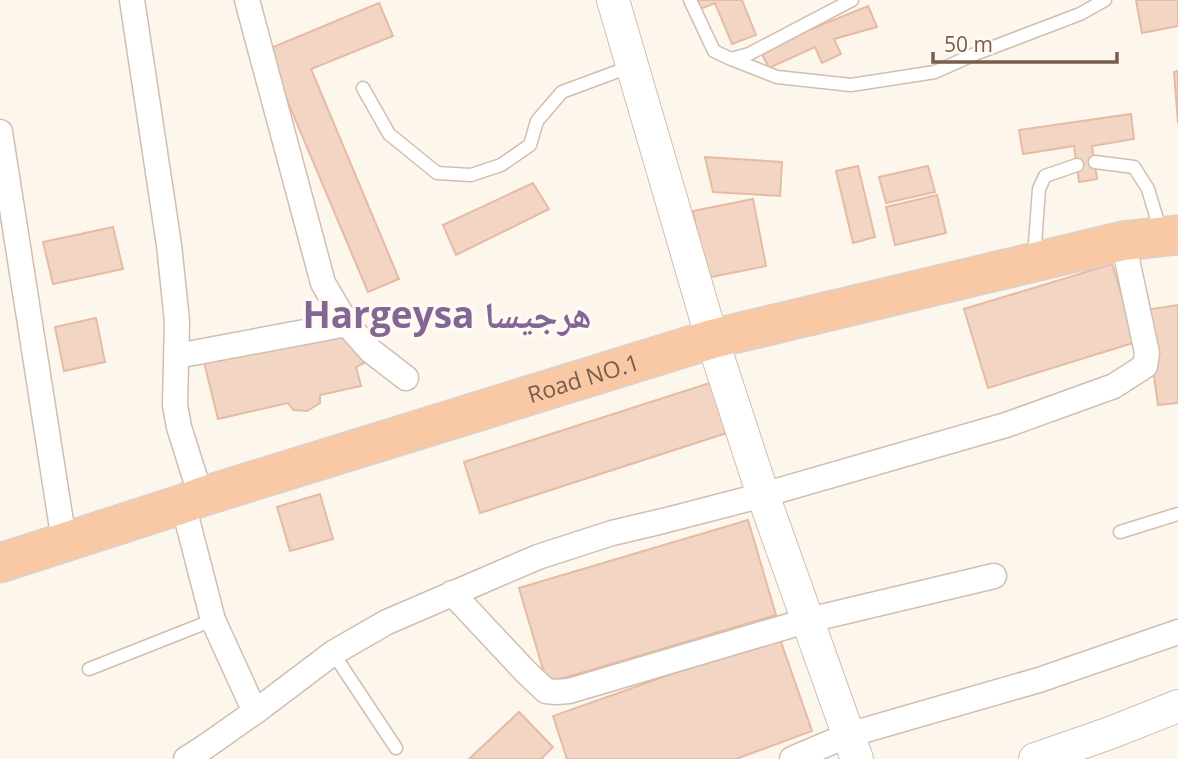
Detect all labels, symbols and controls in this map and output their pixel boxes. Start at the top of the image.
scale bar [933,21,1117,65]
text: 50 m [944,30,993,58]
district label: Hargeysa هرجيسا [302,288,592,339]
street label: Road NO.1 [523,345,643,410]

